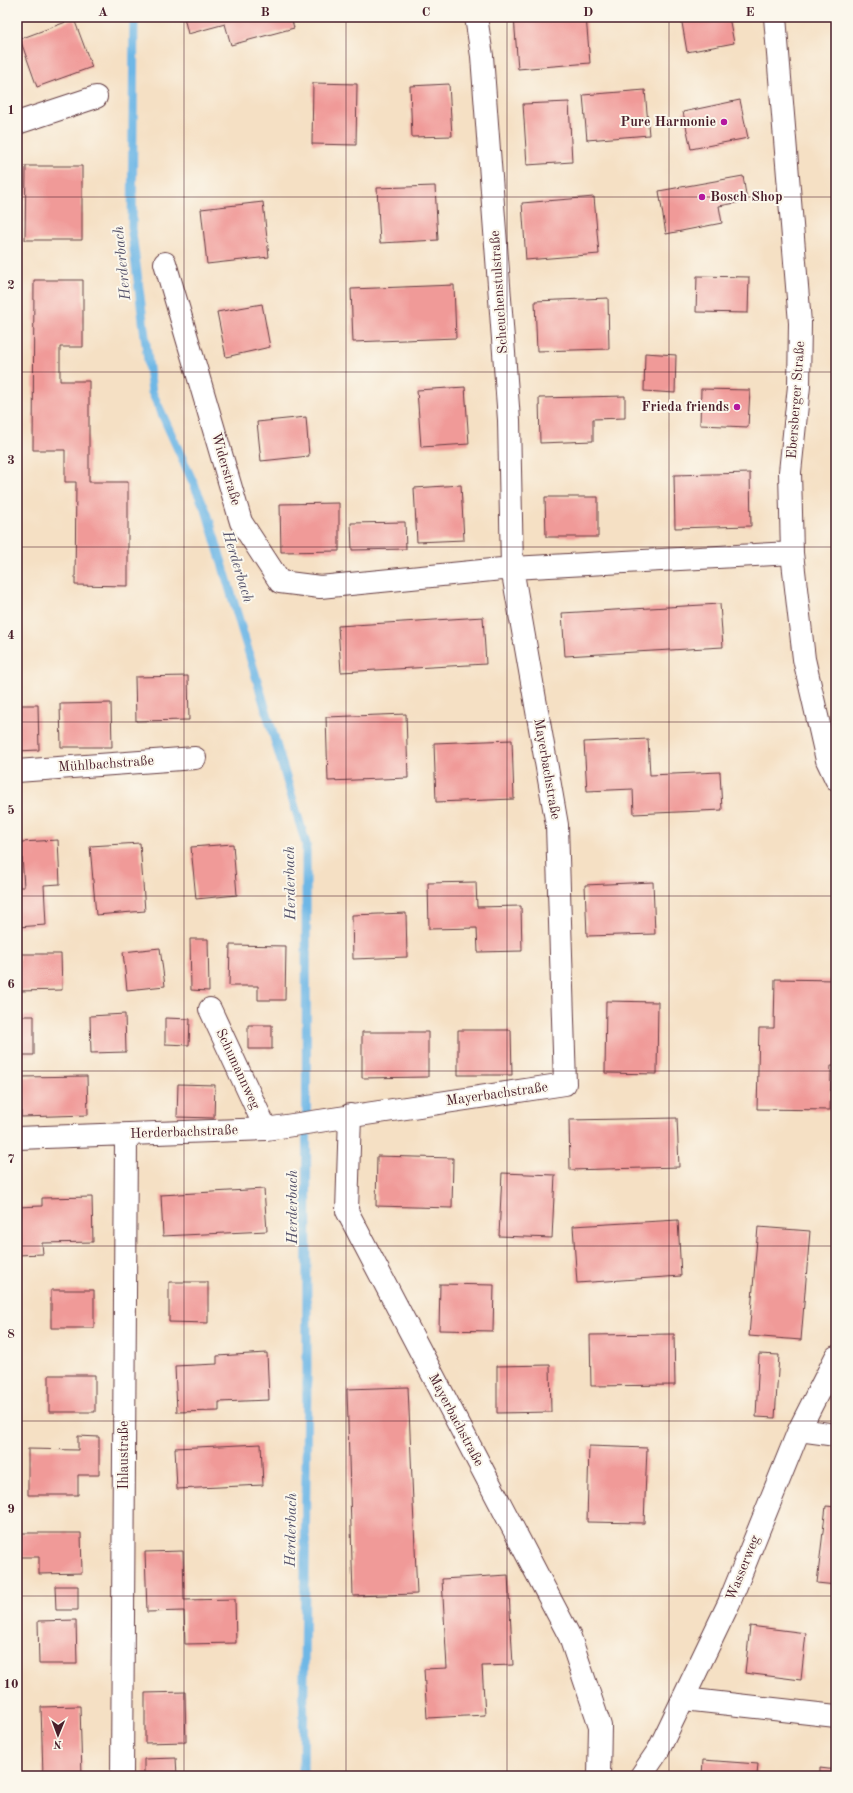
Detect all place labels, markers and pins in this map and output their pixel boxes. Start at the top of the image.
place label: Pure Harmonie [620,115,716,129]
marker: Pure Harmonie [719,117,729,127]
place label: Bosch Shop [710,190,783,204]
marker: Bosch Shop [697,192,707,202]
place label: Frieda friends [641,400,729,414]
marker: Frieda friends [732,402,742,412]

